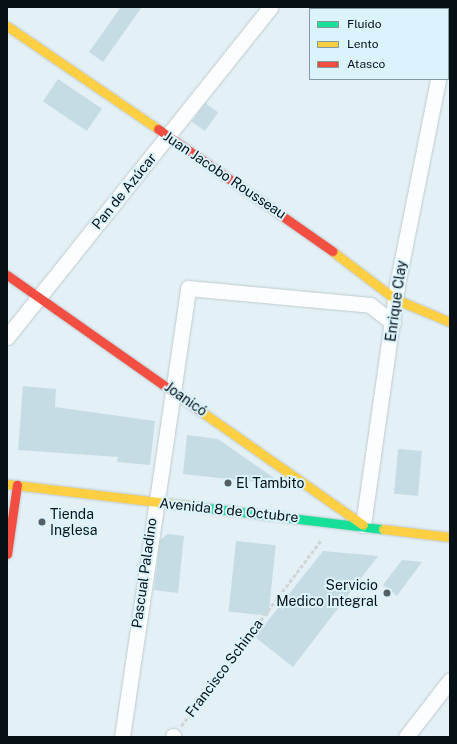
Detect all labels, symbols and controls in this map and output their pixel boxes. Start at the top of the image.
legend [309,8,449,80]
text: Fluido [347,17,382,31]
text: Lento [347,37,378,51]
text: Atasco [347,57,385,71]
street label: Juan Jacobo Rousseau [161,128,289,222]
street label: Pan de Azúcar [88,149,160,233]
street label: Enrique Clay [382,259,410,343]
street label: Joanicó [162,378,210,420]
place label: El Tambito [236,475,304,491]
marker: El Tambito [223,478,233,488]
street label: Avenida 8 de Octubre [159,494,299,526]
place label: Tienda Inglesa [50,506,97,538]
marker: Tienda Inglesa [37,517,47,527]
street label: Pascual Paladino [128,517,160,629]
place label: Servicio Medico Integral [276,577,378,610]
marker: Servicio Medico Integral [381,587,393,599]
street label: Francisco Schinca [182,616,266,720]

